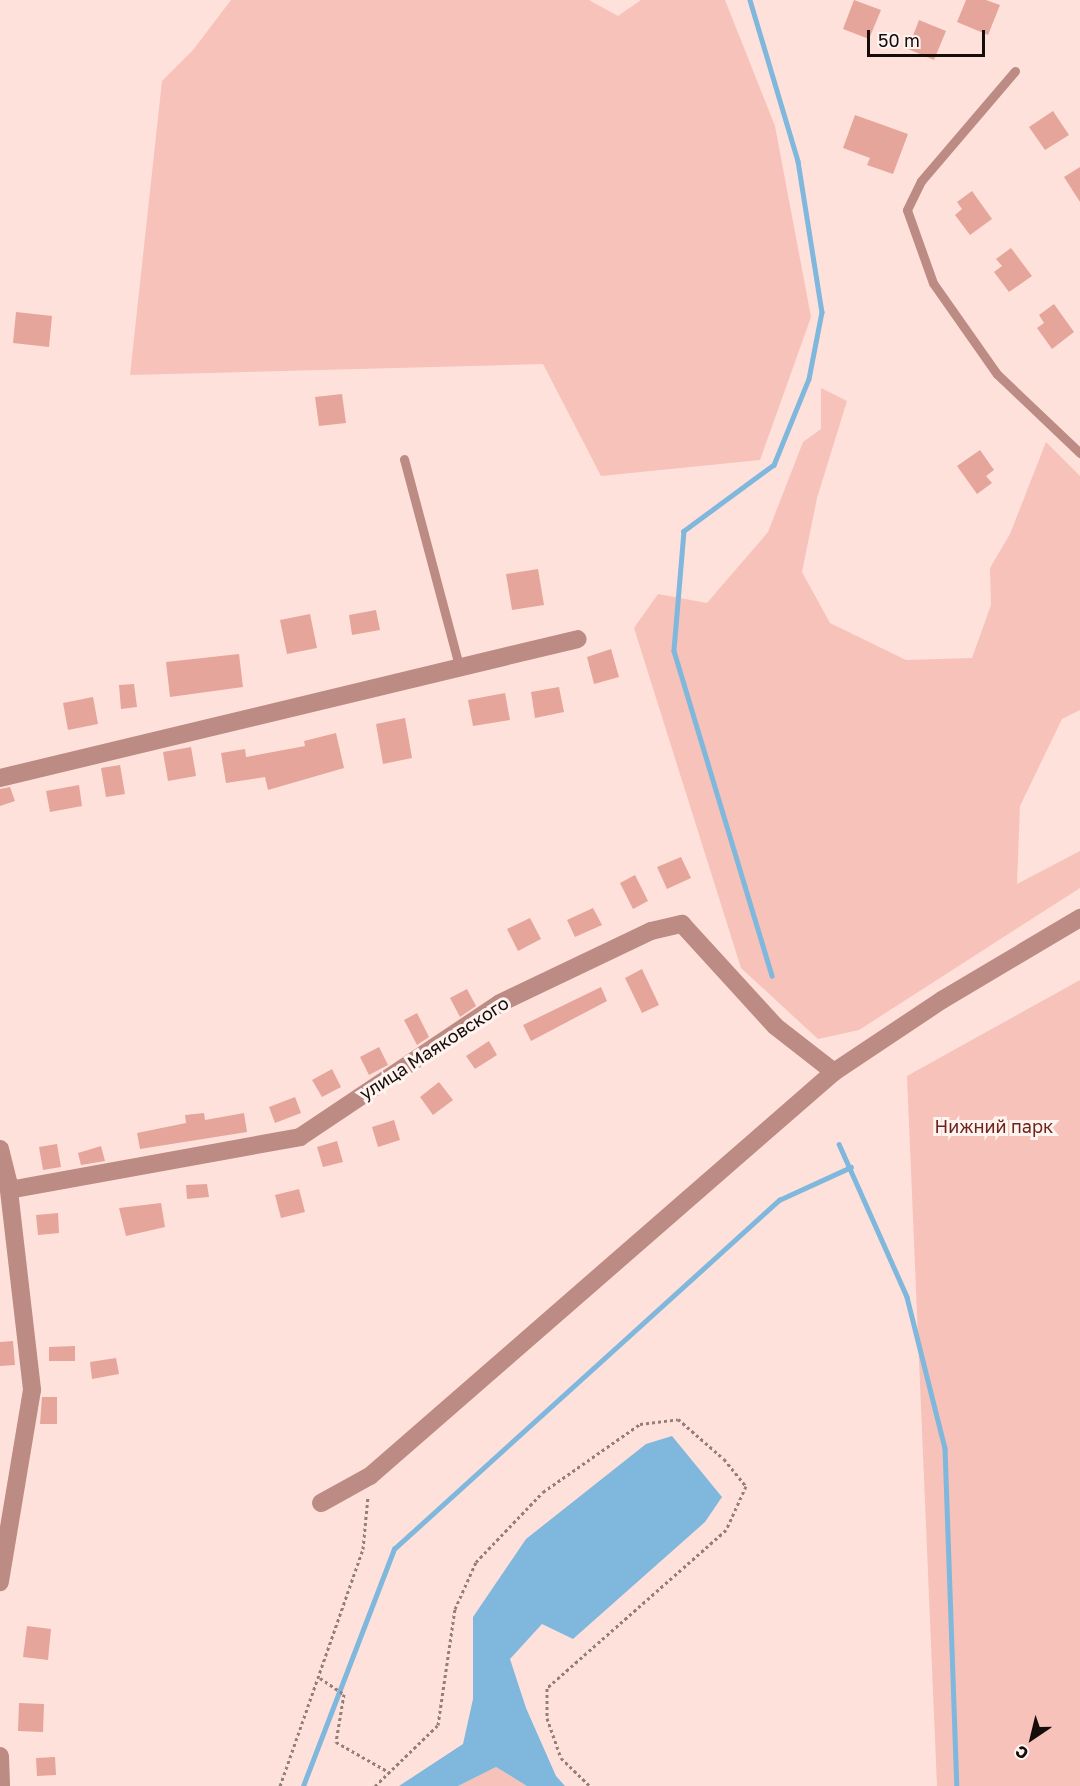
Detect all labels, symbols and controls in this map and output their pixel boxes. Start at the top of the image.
scale bar [870,18,988,56]
text: 50 m [878,29,920,51]
street label: улица Маяковского [355,992,513,1104]
park label: Нижний парк [935,1115,1053,1137]
north arrow [1002,1708,1062,1768]
text: С [1011,1741,1032,1764]

